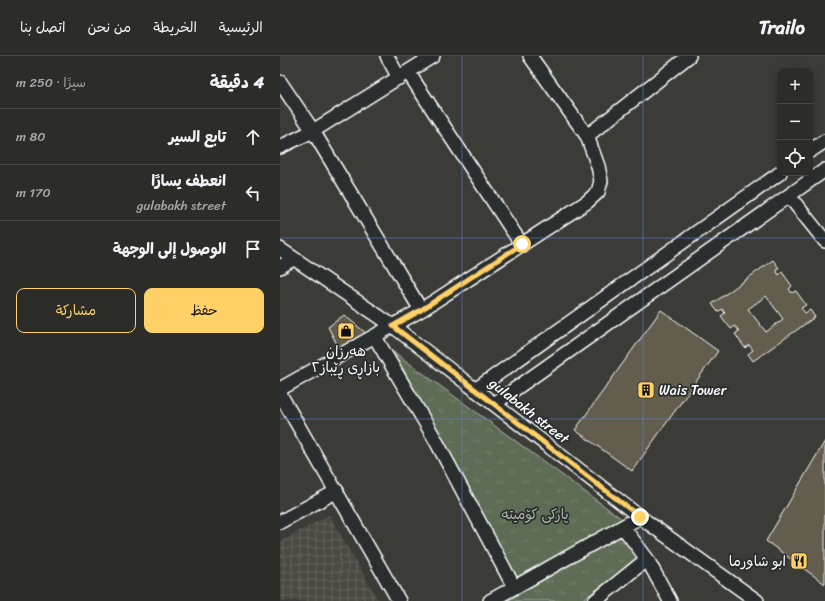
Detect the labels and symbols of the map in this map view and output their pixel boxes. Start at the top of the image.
route start [513,235,531,253]
shop icon: هەرزان بازاڕی ڕێباز٢ [336,321,356,341]
place label: هەرزان بازاڕی ڕێباز٢ [312,339,380,380]
street label: gulabakh street [483,371,576,451]
place label: Wais Tower [659,378,728,403]
building icon: Wais Tower [636,380,656,400]
park label: پارکی کۆمیتە [501,502,569,527]
route end [631,508,649,526]
place label: ابو شاورما [729,549,786,574]
restaurant icon: ابو شاورما [789,551,809,571]

